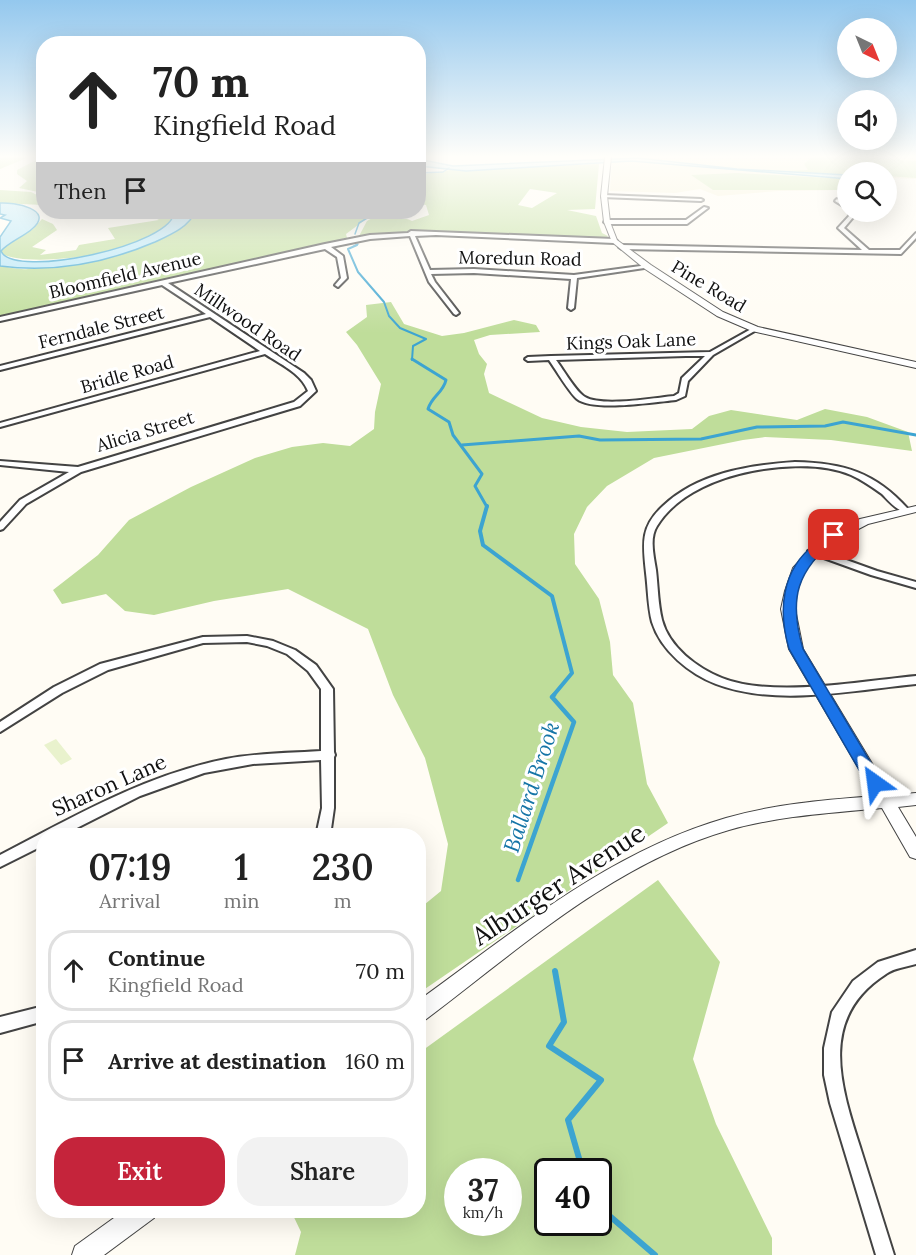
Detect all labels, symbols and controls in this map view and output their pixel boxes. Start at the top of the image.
north arrow [837,18,897,78]
map controls [837,18,897,222]
text: 70 m [153,55,249,109]
icon: ahead [54,60,132,138]
button: sound [837,90,897,150]
text: Kingfield Road [153,108,336,142]
button: search [837,162,897,222]
icon: arrive [119,174,152,207]
text: Then [54,177,107,205]
street label: Moredun Road [458,245,582,271]
street label: Bloomfield Avenue [47,246,204,304]
street label: Pine Road [667,255,751,317]
street label: Millwood Road [190,278,306,366]
street label: Ferndale Street [36,300,166,354]
street label: Kings Oak Lane [566,327,697,355]
street label: Bridle Road [78,350,176,398]
street label: Alicia Street [92,405,197,457]
pin [808,509,859,560]
icon: arrive [817,518,850,551]
water label: Ballard Brook [497,718,565,856]
street label: Sharon Lane [48,748,170,822]
position arrow [843,751,907,815]
street label: Alburger Avenue [464,816,651,953]
text: 07:19 [88,844,171,890]
text: 1 [235,844,249,890]
text: 230 [312,844,374,890]
text: Arrival [99,888,160,913]
text: min [224,888,259,913]
text: m [334,888,352,913]
text: Continue [108,944,205,972]
icon: ahead [57,954,90,987]
text: 70 m [356,957,405,985]
text: Kingfield Road [108,972,244,997]
icon: arrive [57,1044,90,1077]
text: Arrive at destination [108,1047,326,1075]
text: 160 m [345,1047,405,1075]
button: Exit [54,1137,225,1206]
button: Share [237,1137,408,1206]
speed limit sign: 40 [534,1158,612,1236]
text: 37 [468,1171,498,1209]
text: km/h [463,1203,503,1222]

